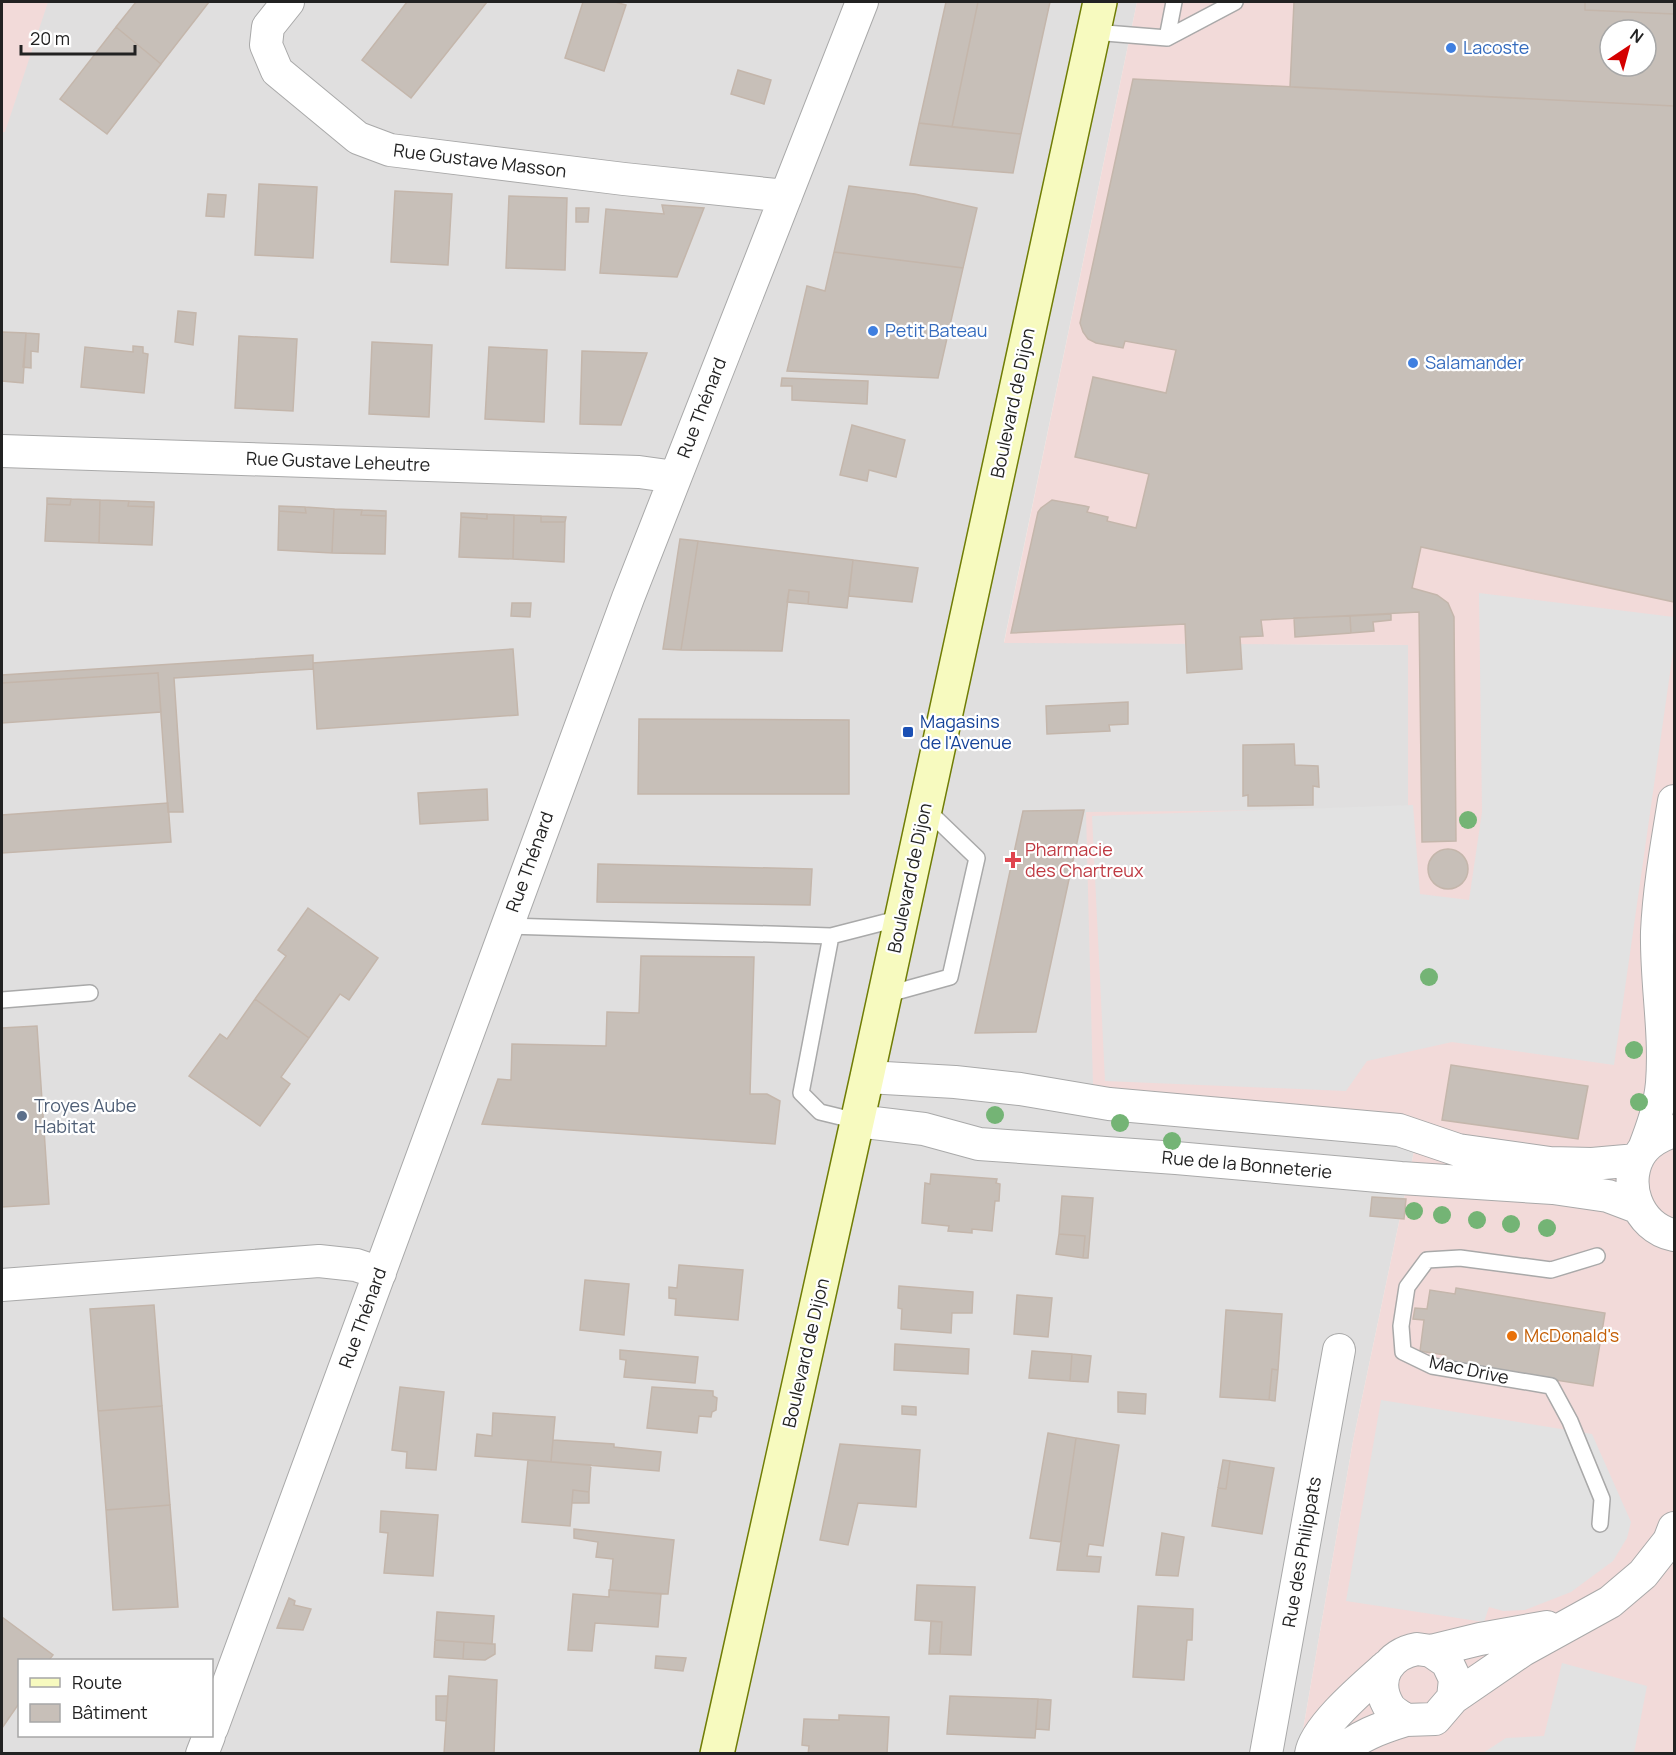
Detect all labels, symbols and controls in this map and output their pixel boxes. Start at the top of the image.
scale bar [21,18,135,56]
north arrow [1598,18,1658,78]
text: N [1626,24,1648,48]
text: 20 m [30,26,70,50]
place label: Lacoste [1463,35,1529,59]
marker: Lacoste [1444,41,1458,55]
street label: Rue Gustave Masson [392,137,568,183]
place label: Petit Bateau [885,318,987,342]
marker: Petit Bateau [866,324,880,338]
street label: Boulevard de Dijon [984,326,1040,480]
place label: Salamander [1425,350,1524,374]
street label: Rue Thénard [671,354,731,461]
marker: Salamander [1406,356,1420,370]
street label: Rue Gustave Leheutre [245,446,431,476]
place label: Magasins de l'Avenue [920,709,1012,754]
marker: Magasins de l'Avenue [901,725,915,739]
street label: Boulevard de Dijon [881,801,937,955]
street label: Rue Thénard [500,808,558,915]
place label: Pharmacie des Chartreux [1025,837,1144,882]
marker: Pharmacie des Chartreux [1006,853,1020,867]
place label: Troyes Aube Habitat [34,1093,136,1138]
marker: Troyes Aube Habitat [15,1109,29,1123]
street label: Rue de la Bonneterie [1161,1145,1333,1183]
street label: Rue Thénard [333,1264,391,1371]
street label: Boulevard de Dijon [776,1276,834,1430]
place label: McDonald's [1524,1323,1619,1347]
marker: McDonald's [1505,1329,1519,1343]
street label: Mac Drive [1427,1349,1511,1389]
street label: Rue des Philippats [1276,1475,1326,1629]
legend [18,1659,213,1737]
text: Route [72,1670,122,1694]
text: Bâtiment [72,1700,148,1724]

